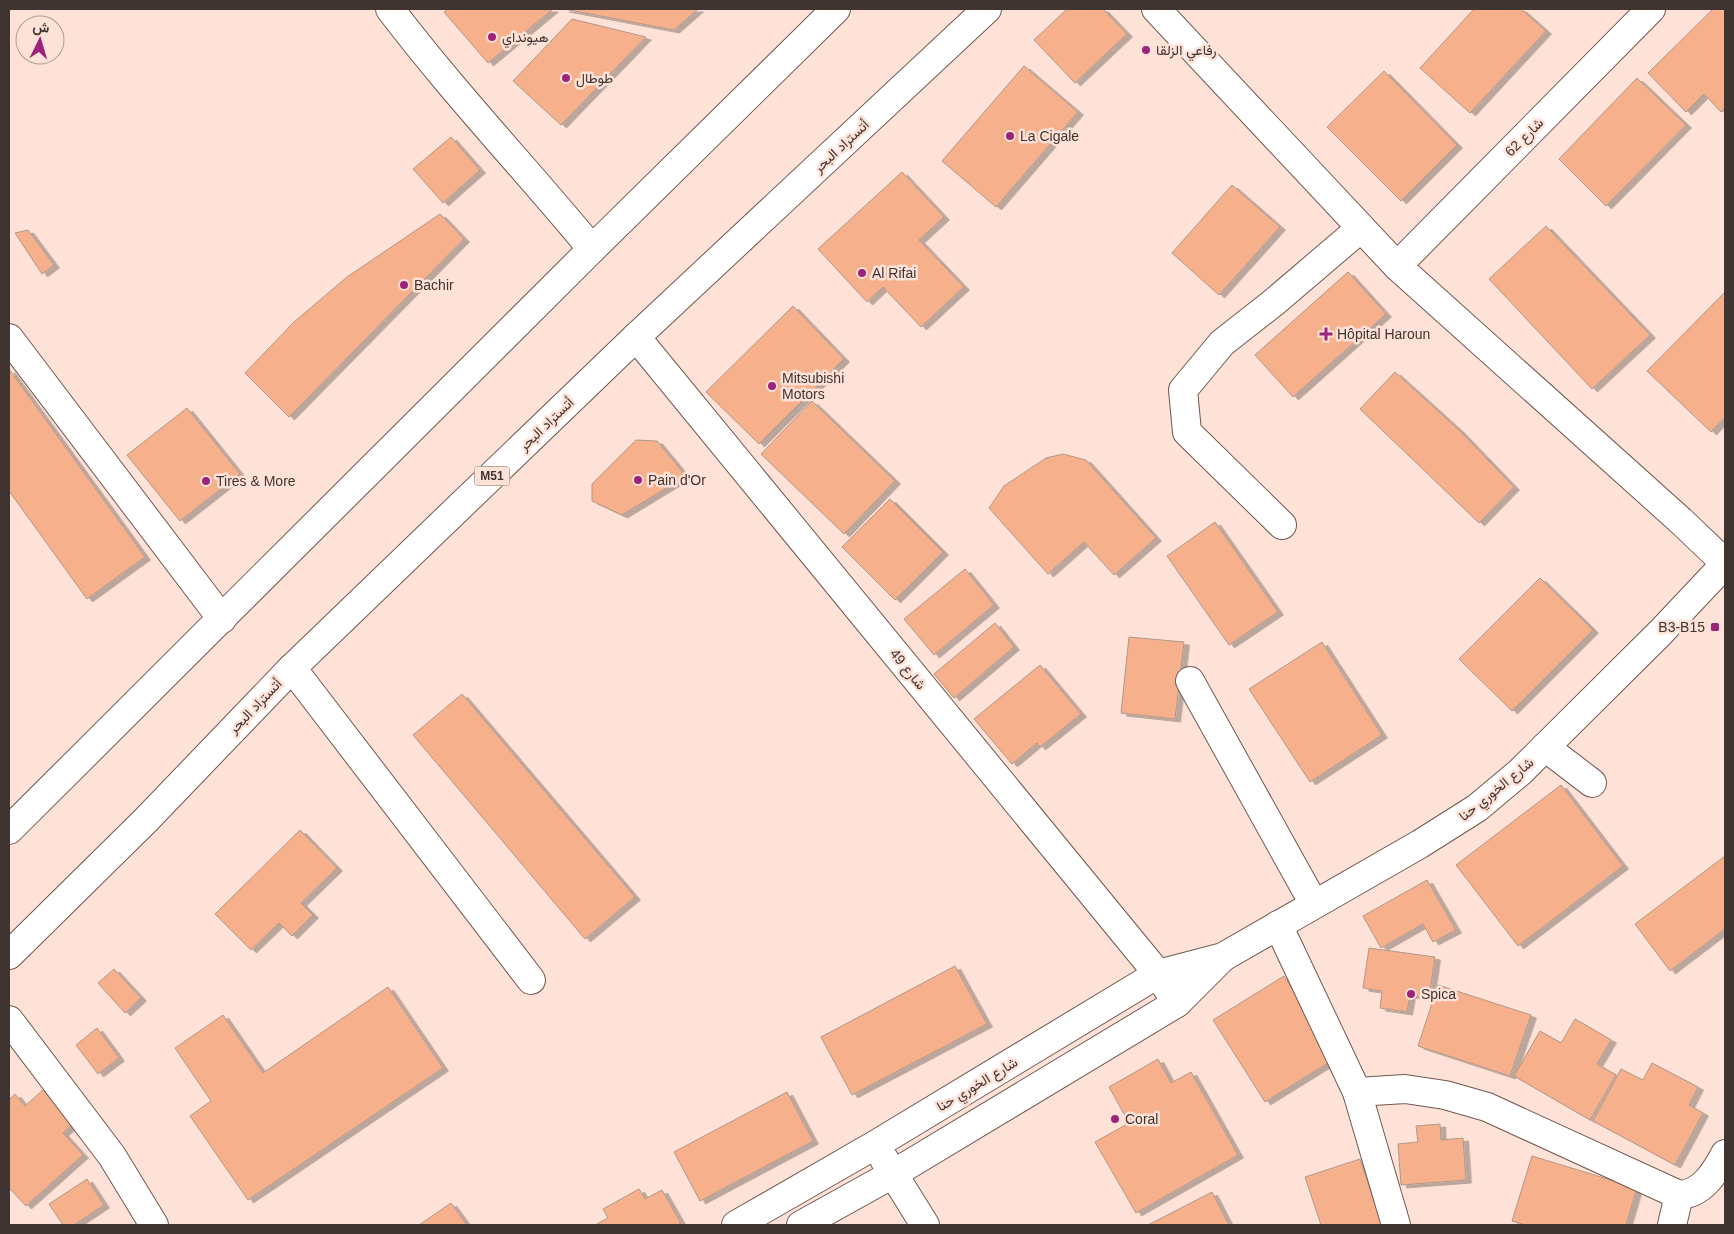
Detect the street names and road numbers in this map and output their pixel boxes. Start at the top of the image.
street label: شارع 62 [1502,115,1549,162]
street label: أتستراد البحر [809,116,873,177]
street label: أتستراد البحر [515,394,577,455]
road number: M51 [474,466,510,486]
street label: شارع 49 [884,645,929,694]
street label: أتستراد البحر [224,675,286,738]
street label: شارع الخوري حنا [1455,754,1539,827]
street label: شارع الخوري حنا [934,1054,1022,1118]

